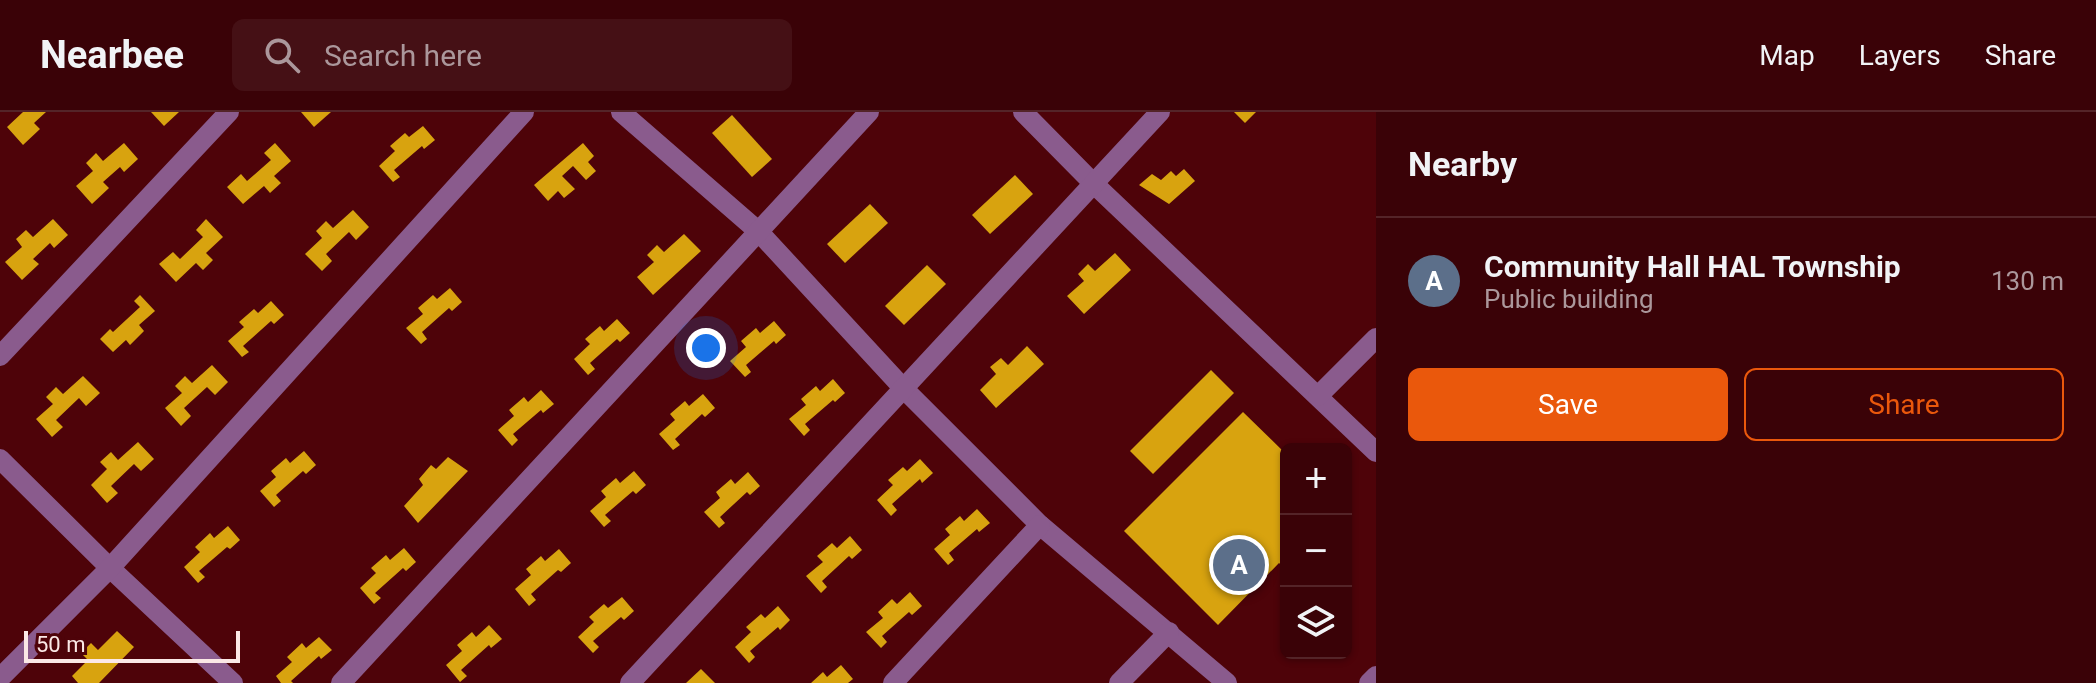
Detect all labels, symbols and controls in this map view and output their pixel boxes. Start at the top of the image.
search box [232,19,792,91]
text: Nearbee [40,33,184,77]
icon: search [260,33,304,77]
text: Search here [324,38,482,73]
text: Map [1759,39,1815,72]
text: Layers [1859,39,1941,72]
text: Share [1985,39,2056,72]
text: Nearby [1408,144,1517,184]
text: Community Hall HAL Township [1484,249,1901,284]
text: A [1425,266,1443,296]
text: 130 m [1991,266,2064,296]
text: Public building [1484,284,1654,314]
your location [686,328,726,368]
button: Save [1408,368,1728,441]
button: Share [1744,368,2064,441]
map controls [1280,443,1352,659]
button: + [1280,443,1352,515]
button: − [1280,515,1352,587]
pin: A [1213,535,1265,595]
button: layers [1280,587,1352,659]
scale bar [24,627,240,663]
text: 50 m [36,632,85,657]

